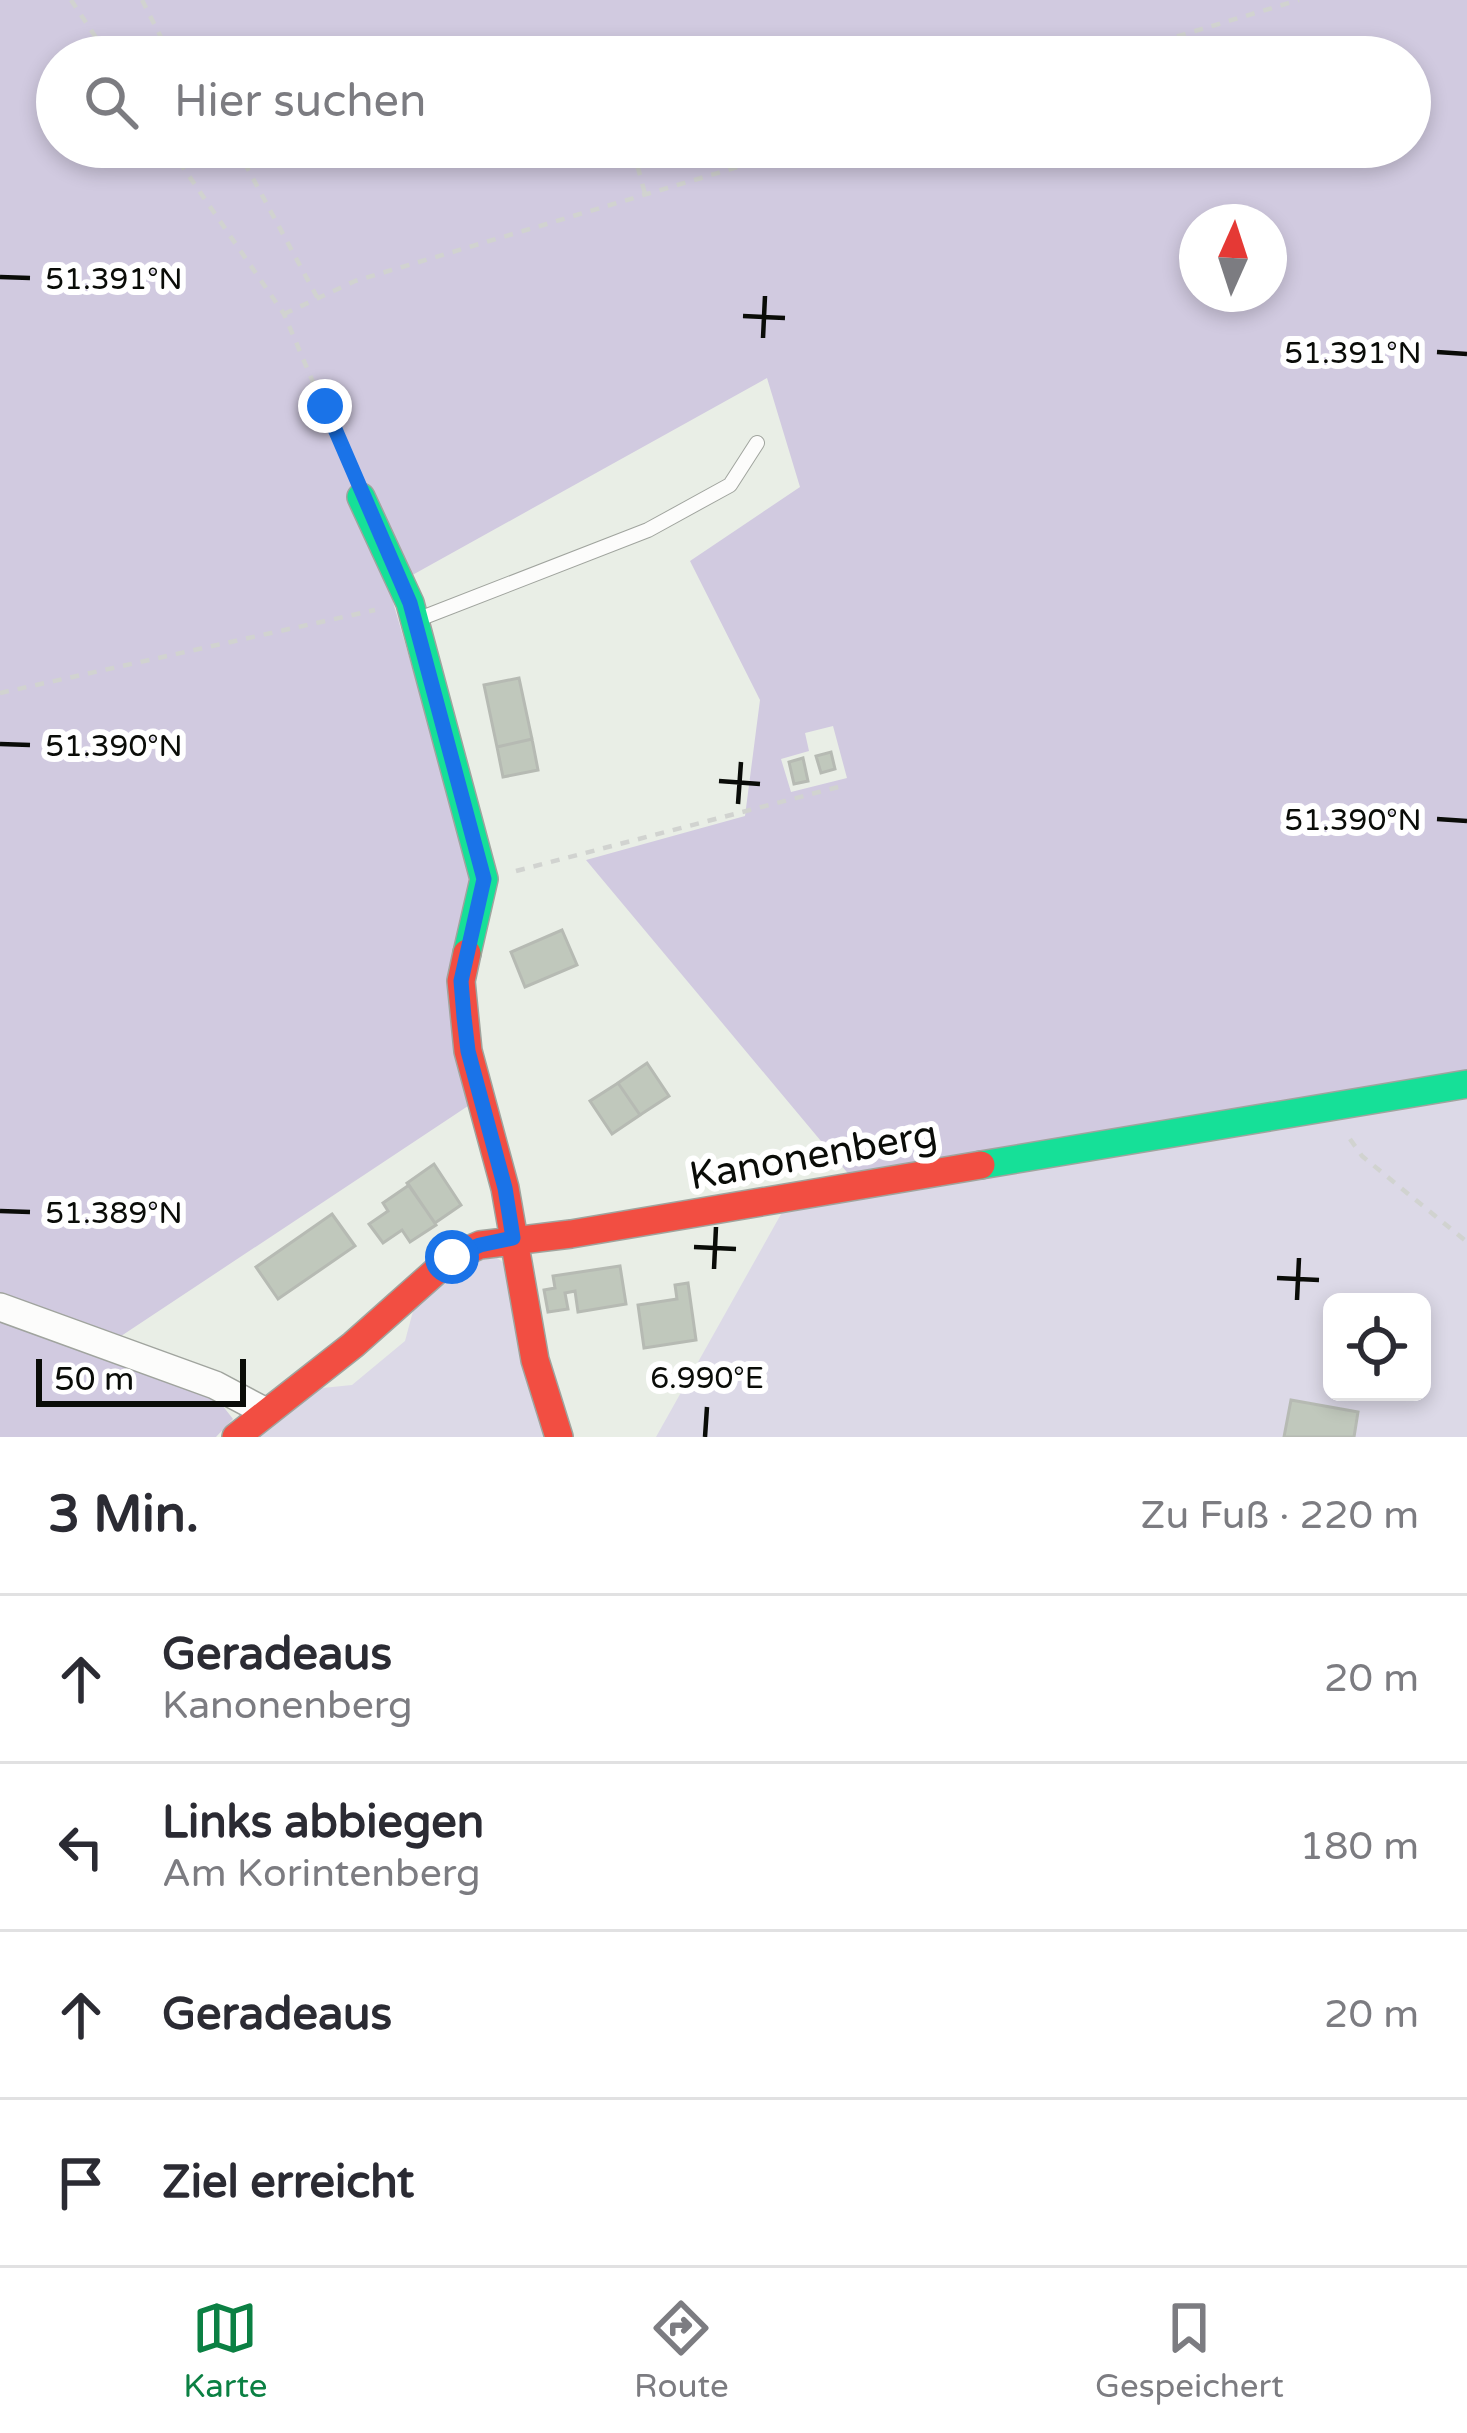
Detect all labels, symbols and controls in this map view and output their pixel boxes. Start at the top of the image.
search box [36,36,1431,168]
icon: search [78,69,144,135]
text: Hier suchen [174,75,426,129]
north arrow [1179,204,1287,312]
text: 51.391°N [45,261,183,298]
text: 51.391°N [1284,335,1422,372]
route end [298,379,352,433]
text: 51.390°N [45,728,183,765]
text: 51.390°N [1284,802,1422,839]
street label: Kanonenberg [686,1111,941,1200]
text: 51.389°N [45,1195,183,1232]
route start [425,1230,479,1284]
map controls [1323,1293,1431,1401]
button: locate [1323,1293,1431,1401]
scale bar [36,1353,246,1406]
text: 50 m [54,1360,134,1399]
text: 6.990°E [650,1360,764,1397]
text: 3 Min. [48,1484,199,1546]
text: Zu Fuß · 220 m [1141,1492,1419,1539]
text: Geradeaus [162,1628,392,1682]
icon: ahead [48,1646,114,1712]
text: 20 m [1324,1655,1419,1702]
text: Kanonenberg [162,1682,413,1729]
text: Links abbiegen [162,1796,484,1850]
icon: left [48,1814,114,1880]
text: 180 m [1300,1823,1419,1870]
text: Am Korintenberg [162,1850,481,1897]
icon: ahead [48,1982,114,2048]
text: Geradeaus [162,1988,392,2042]
text: 20 m [1324,1991,1419,2038]
icon: arrive [48,2150,114,2216]
text: Ziel erreicht [162,2156,414,2210]
tab: Karte [183,2295,268,2406]
tab: Route [634,2295,729,2406]
tab: Gespeichert [1095,2295,1284,2406]

